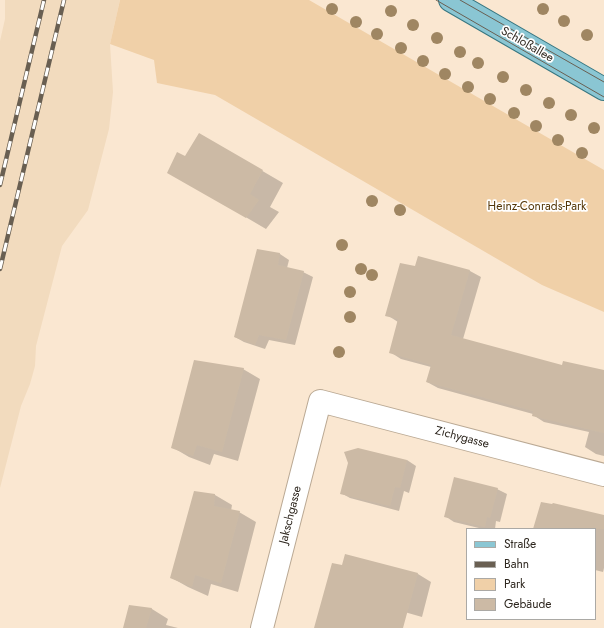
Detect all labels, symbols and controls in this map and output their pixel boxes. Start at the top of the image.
street label: Schloßallee [498,24,556,66]
park label: Heinz-Conrads-Park [488,200,586,214]
street label: Zichygasse [433,424,491,452]
street label: Jakschgasse [277,485,305,545]
legend [466,528,596,620]
text: Straße [504,535,536,553]
text: Bahn [504,555,529,573]
text: Park [504,575,525,593]
text: Gebäude [504,595,551,613]

